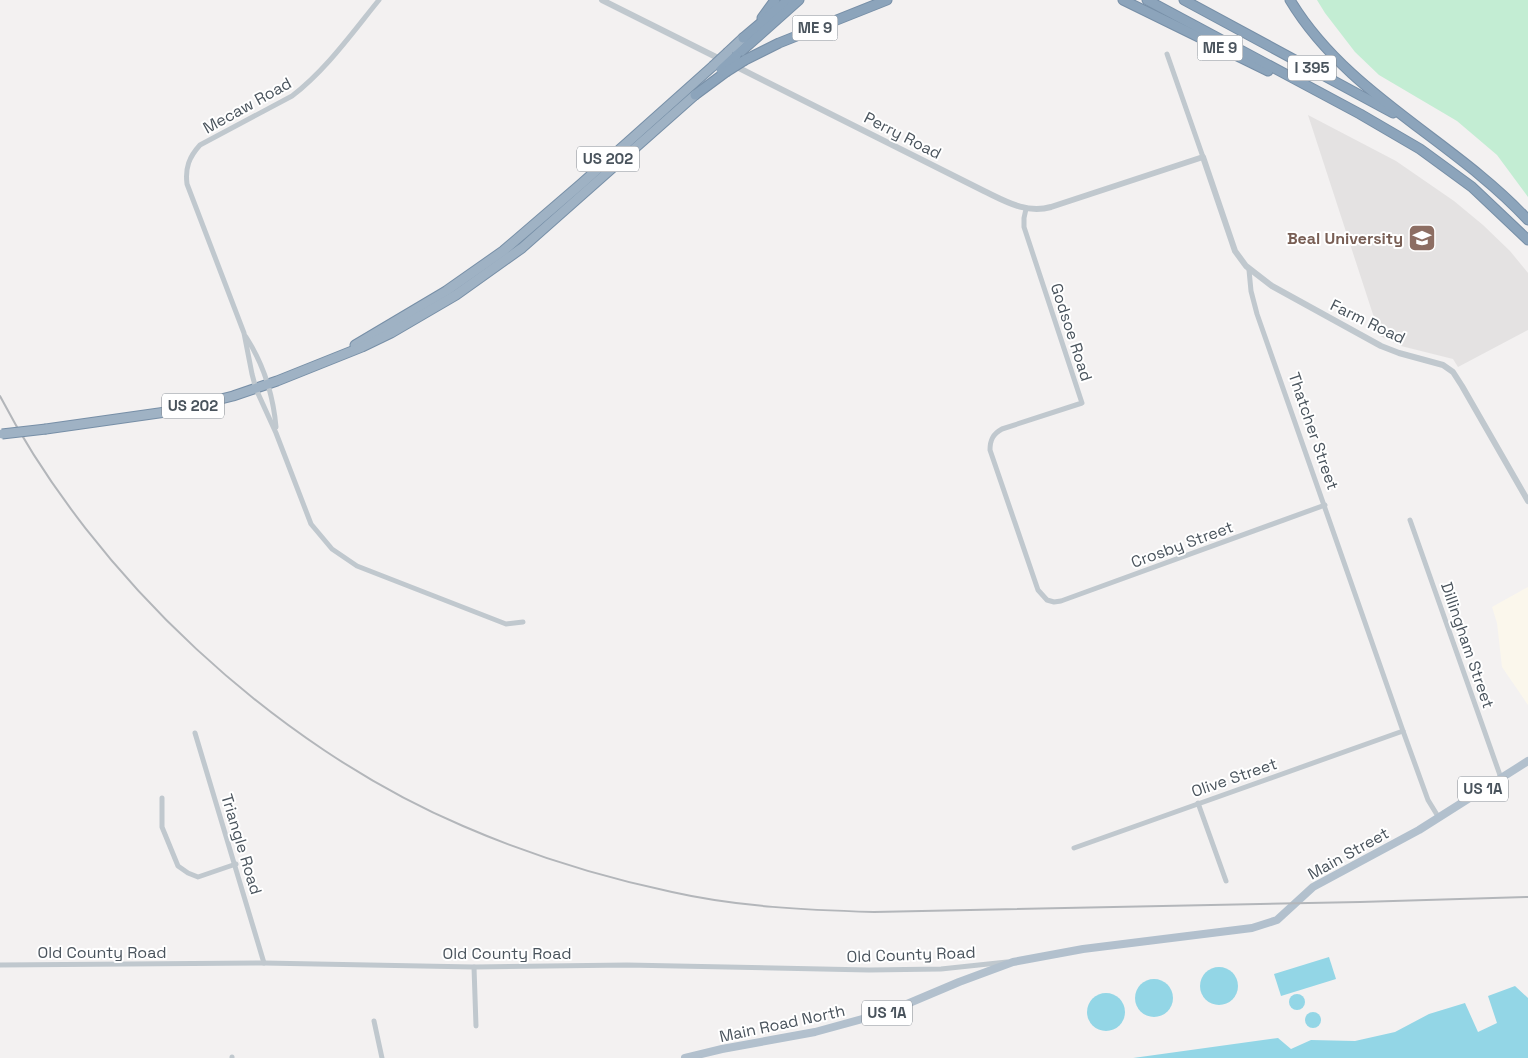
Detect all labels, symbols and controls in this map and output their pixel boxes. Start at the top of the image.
road number: ME 9 [792,15,838,40]
road number: ME 9 [1198,36,1242,60]
road number: I 395 [1288,56,1336,80]
street label: Mecaw Road [199,72,295,138]
street label: Perry Road [861,107,945,164]
road number: US 202 [577,146,639,172]
school or university icon: Beal University [1407,223,1437,253]
place label: Beal University [1287,228,1403,249]
street label: Godsoe Road [1046,280,1097,384]
street label: Farm Road [1327,294,1409,349]
street label: Thatcher Street [1284,370,1343,493]
road number: US 202 [162,394,224,418]
street label: Crosby Street [1128,516,1236,573]
street label: Dillingham Street [1436,579,1499,711]
street label: Olive Street [1189,753,1280,802]
road number: US 1A [1458,776,1508,802]
street label: Triangle Road [216,791,267,897]
street label: Main Street [1304,822,1393,884]
street label: Old County Road [37,942,167,963]
street label: Old County Road [846,942,976,967]
street label: Old County Road [442,943,572,964]
street label: Main Road North [717,1000,847,1047]
road number: US 1A [862,1000,912,1026]

